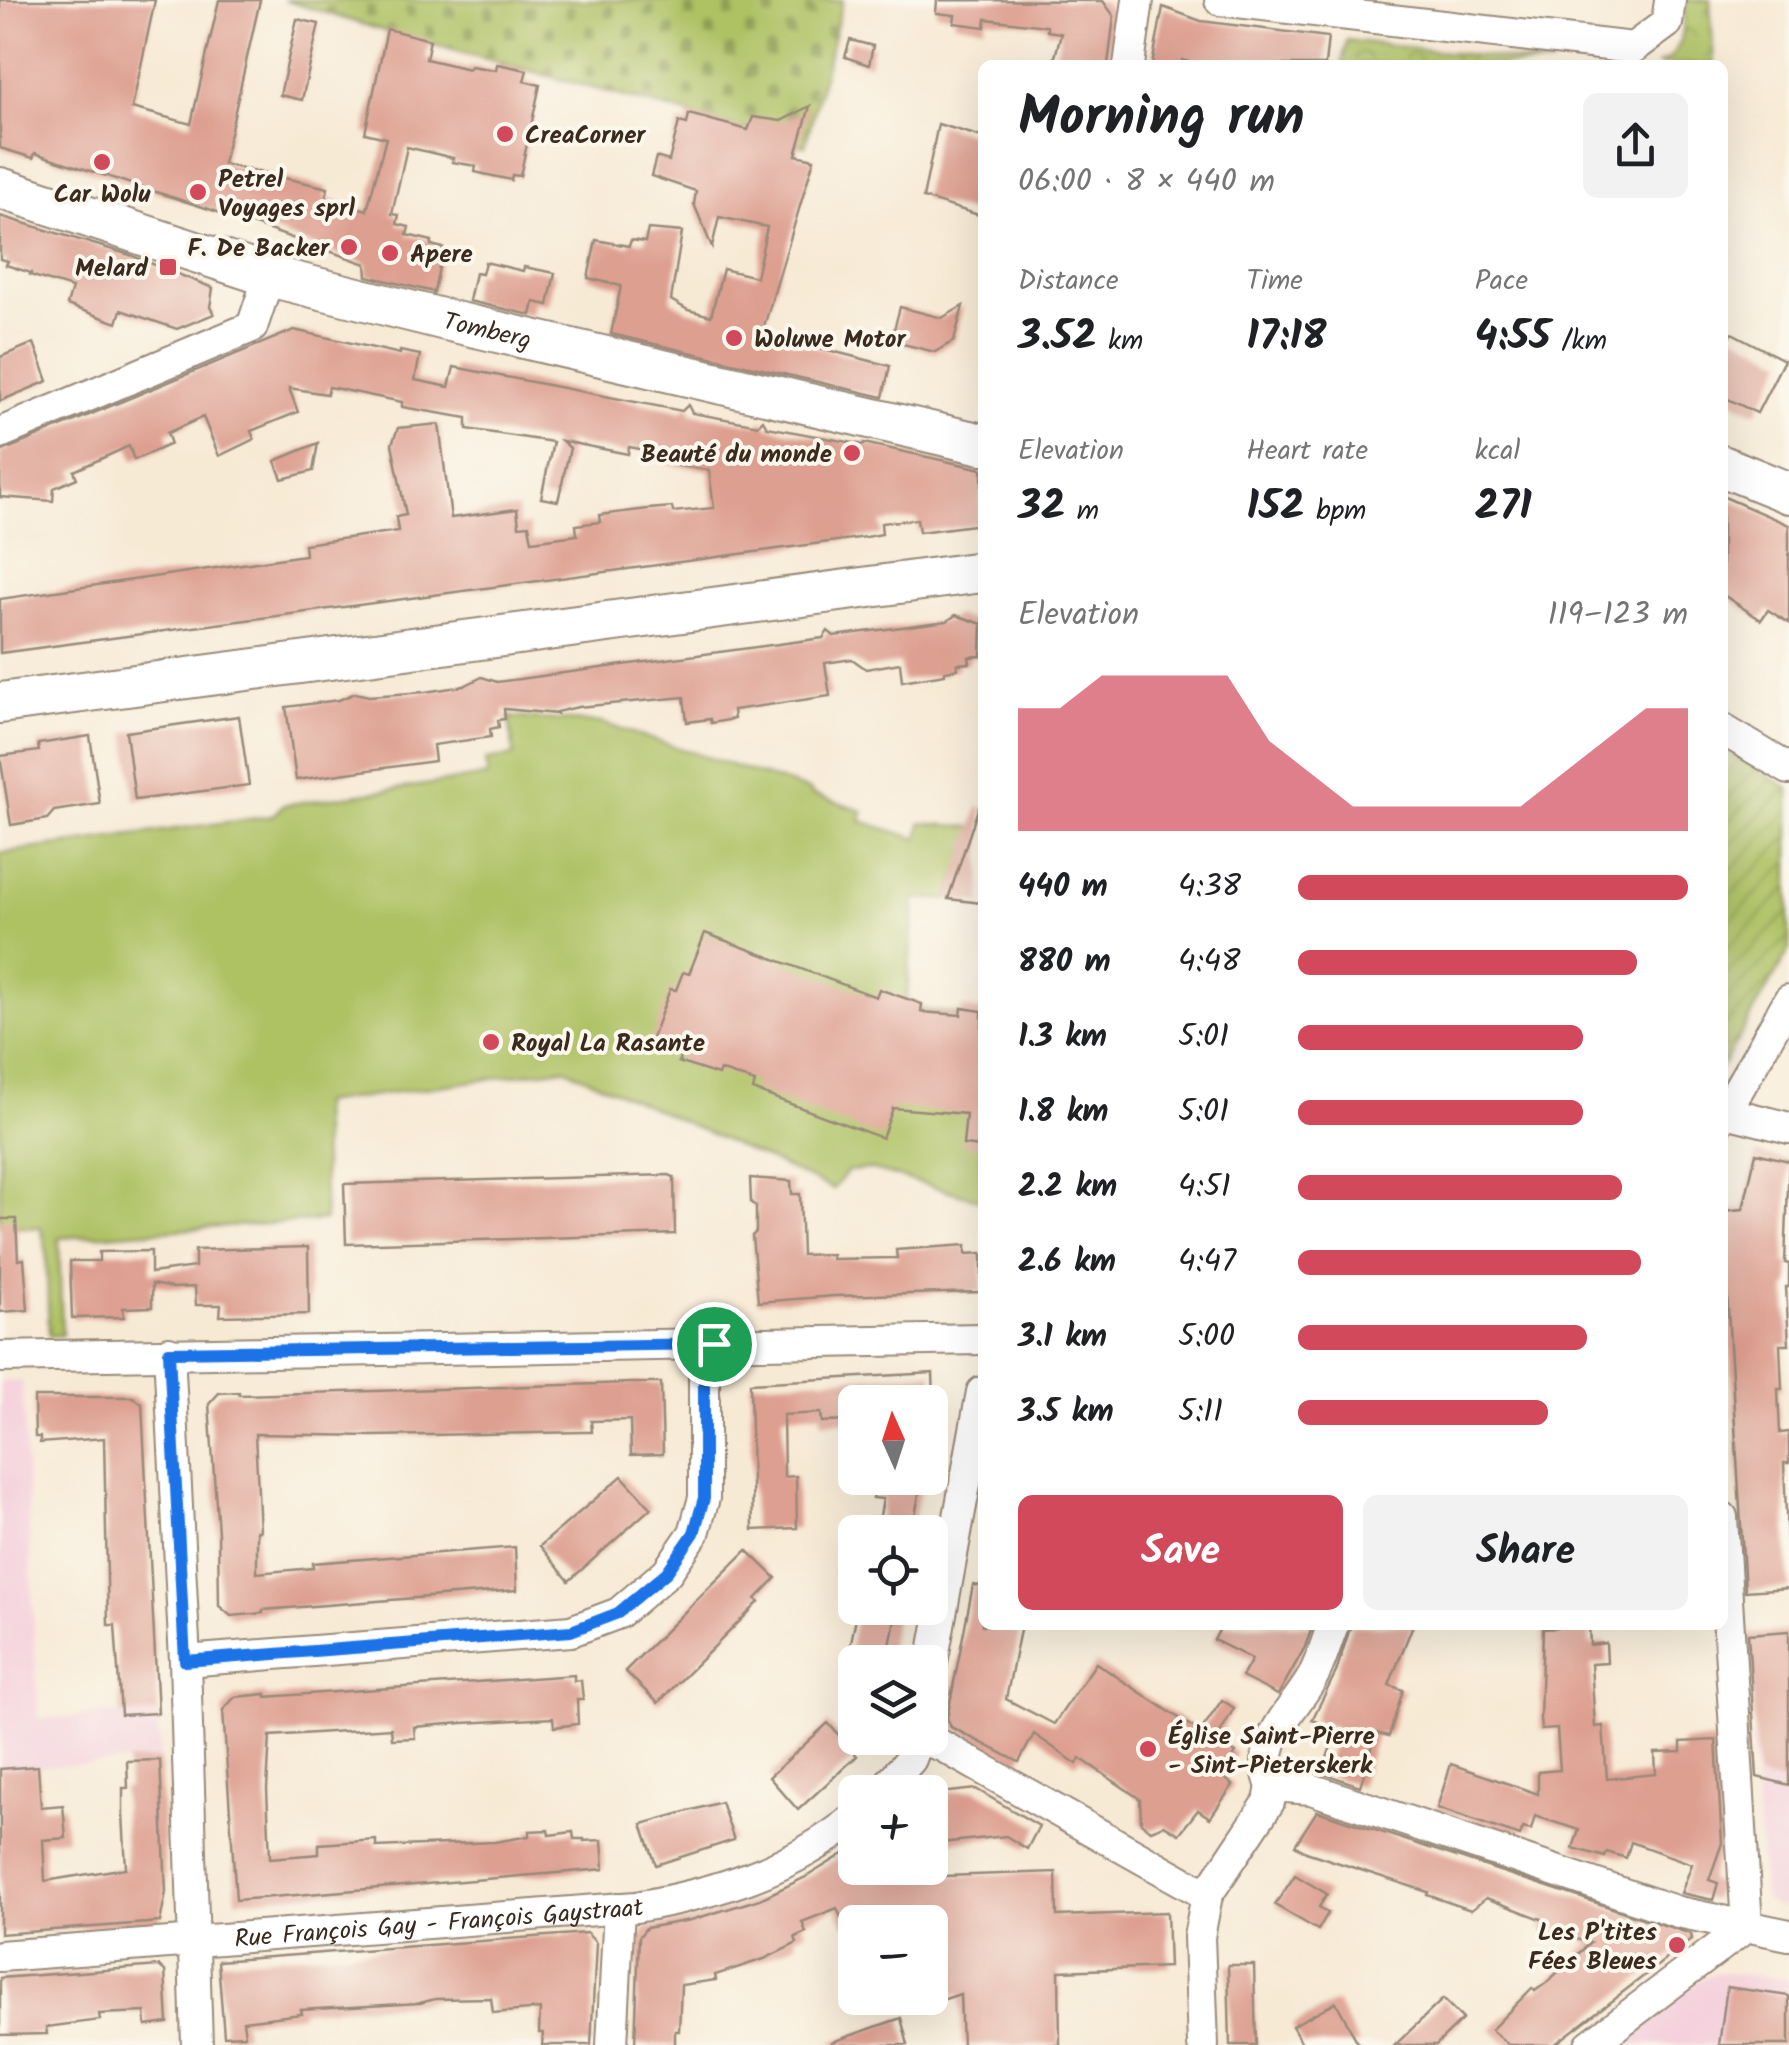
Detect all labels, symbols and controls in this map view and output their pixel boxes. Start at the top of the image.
text: Morning run [1018,76,1305,163]
button: share [1583,93,1688,198]
place label: CreaCorner [525,116,646,156]
marker: CreaCorner [494,123,516,145]
marker: Car Wolu [91,151,113,173]
text: 06:00 · 8 × 440 m [1018,157,1275,208]
place label: Petrel Voyages sprl [218,160,355,229]
place label: Car Wolu [54,175,151,215]
marker: Petrel Voyages sprl [187,181,209,203]
place label: F. De Backer [187,229,330,269]
place label: Apere [410,235,473,275]
marker: F. De Backer [338,236,360,258]
marker: Apere [379,242,401,264]
place label: Melard [75,249,149,289]
marker: Melard [157,256,179,278]
text: Distance [1018,259,1119,304]
text: Time [1246,259,1303,304]
text: Pace [1475,259,1528,304]
street label: Tomberg [439,302,535,361]
text: 3.52 [1018,304,1097,371]
text: 17:18 [1246,304,1327,371]
text: 4:55 [1475,304,1550,371]
text: km [1097,319,1143,364]
text: /km [1550,319,1607,364]
place label: Woluwe Motor [754,320,906,360]
marker: Woluwe Motor [723,327,745,349]
text: Elevation [1018,429,1124,474]
text: Heart rate [1246,429,1368,474]
text: kcal [1475,429,1520,474]
place label: Beauté du monde [640,435,832,475]
marker: Beauté du monde [841,442,863,464]
text: 32 [1018,474,1065,541]
text: 152 [1246,474,1305,541]
text: 271 [1475,474,1532,541]
text: m [1065,489,1099,534]
text: bpm [1305,489,1366,534]
text: Elevation [1018,590,1139,641]
text: 119–123 m [1548,590,1688,641]
text: 440 m [1018,862,1108,913]
text: 4:38 [1178,862,1241,913]
text: 880 m [1018,937,1111,988]
text: 4:48 [1178,937,1240,988]
text: 1.3 km [1018,1012,1107,1063]
text: 5:01 [1178,1012,1229,1063]
place label: Royal La Rasante [511,1024,705,1064]
marker: Royal La Rasante [480,1031,502,1053]
text: 1.8 km [1018,1087,1108,1138]
text: 5:01 [1178,1087,1229,1138]
text: 2.2 km [1018,1162,1117,1213]
text: 4:51 [1178,1162,1231,1213]
text: 2.6 km [1018,1237,1116,1288]
text: 4:47 [1178,1237,1236,1288]
pin [672,1302,757,1387]
text: 3.1 km [1018,1312,1107,1363]
text: 5:00 [1178,1312,1235,1363]
icon: arrive [687,1317,742,1372]
north arrow [838,1385,948,1495]
map controls [838,1385,948,2015]
text: 3.5 km [1018,1387,1114,1438]
text: 5:11 [1178,1387,1223,1438]
button: Save [1018,1495,1343,1610]
button: Share [1363,1495,1688,1610]
button: locate [838,1515,948,1625]
button: layers [838,1645,948,1755]
place label: Église Saint-Pierre - Sint-Pieterskerk [1168,1717,1375,1786]
marker: Église Saint-Pierre - Sint-Pieterskerk [1137,1738,1159,1760]
button: + [838,1775,948,1885]
street label: Rue François Gay - François Gaystraat [233,1888,647,1960]
button: − [838,1905,948,2015]
place label: Les P'tites Fées Bleues [1528,1913,1657,1982]
marker: Les P'tites Fées Bleues [1666,1934,1688,1956]

